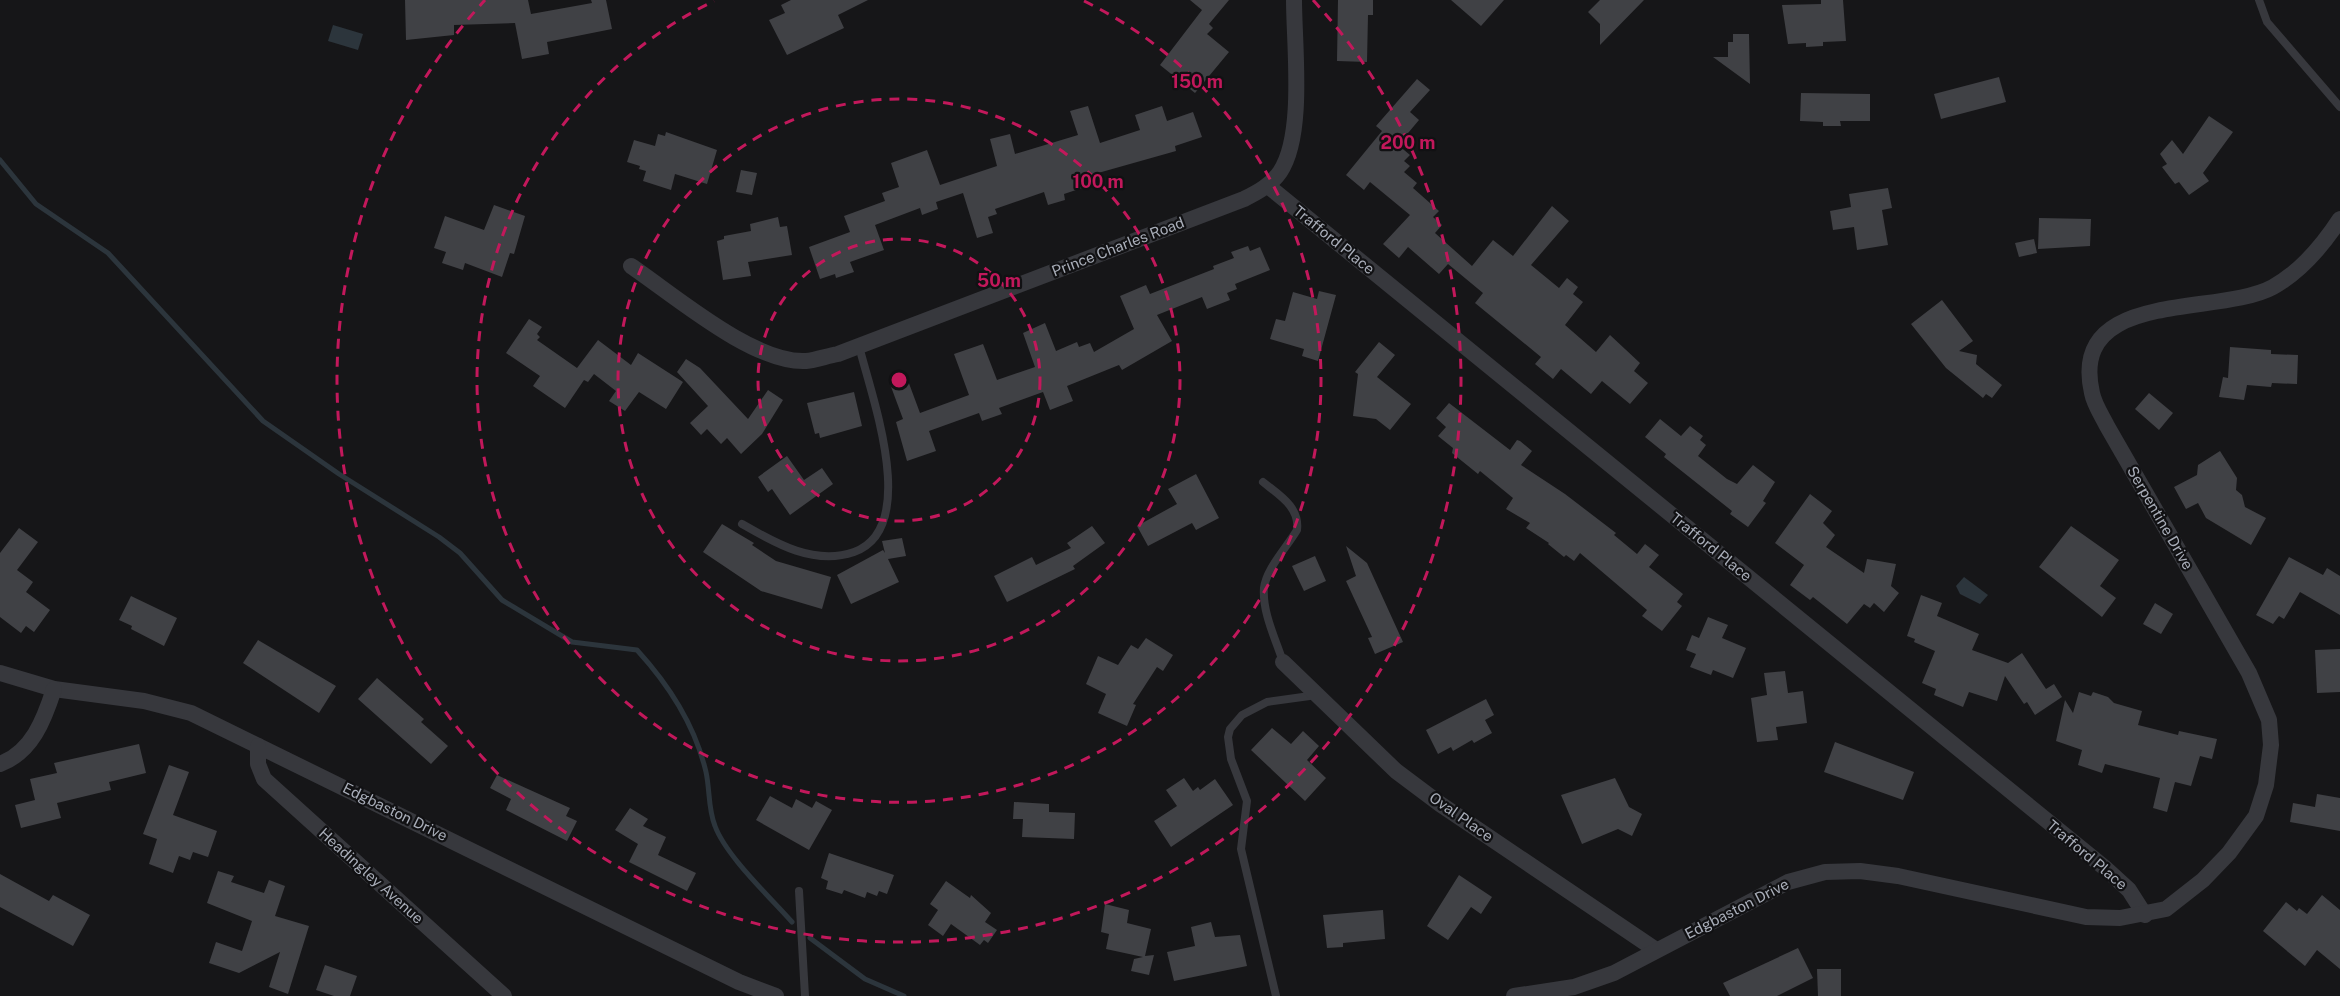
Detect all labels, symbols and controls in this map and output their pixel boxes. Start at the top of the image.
text: 150 m [1171,71,1223,92]
text: 200 m [1381,132,1435,153]
text: 100 m [1072,171,1124,192]
street label: Trafford Place [1290,202,1378,277]
street label: Prince Charles Road [1049,213,1186,280]
text: 50 m [977,270,1021,291]
centre of rings [889,370,909,390]
street label: Serpentine Drive [2124,463,2197,572]
street label: Trafford Place [1667,509,1755,584]
street label: Edgbaston Drive [340,779,450,844]
street label: Oval Place [1426,788,1496,845]
street label: Trafford Place [2044,816,2131,893]
street label: Headingley Avenue [316,824,427,927]
street label: Edgbaston Drive [1682,875,1792,942]

